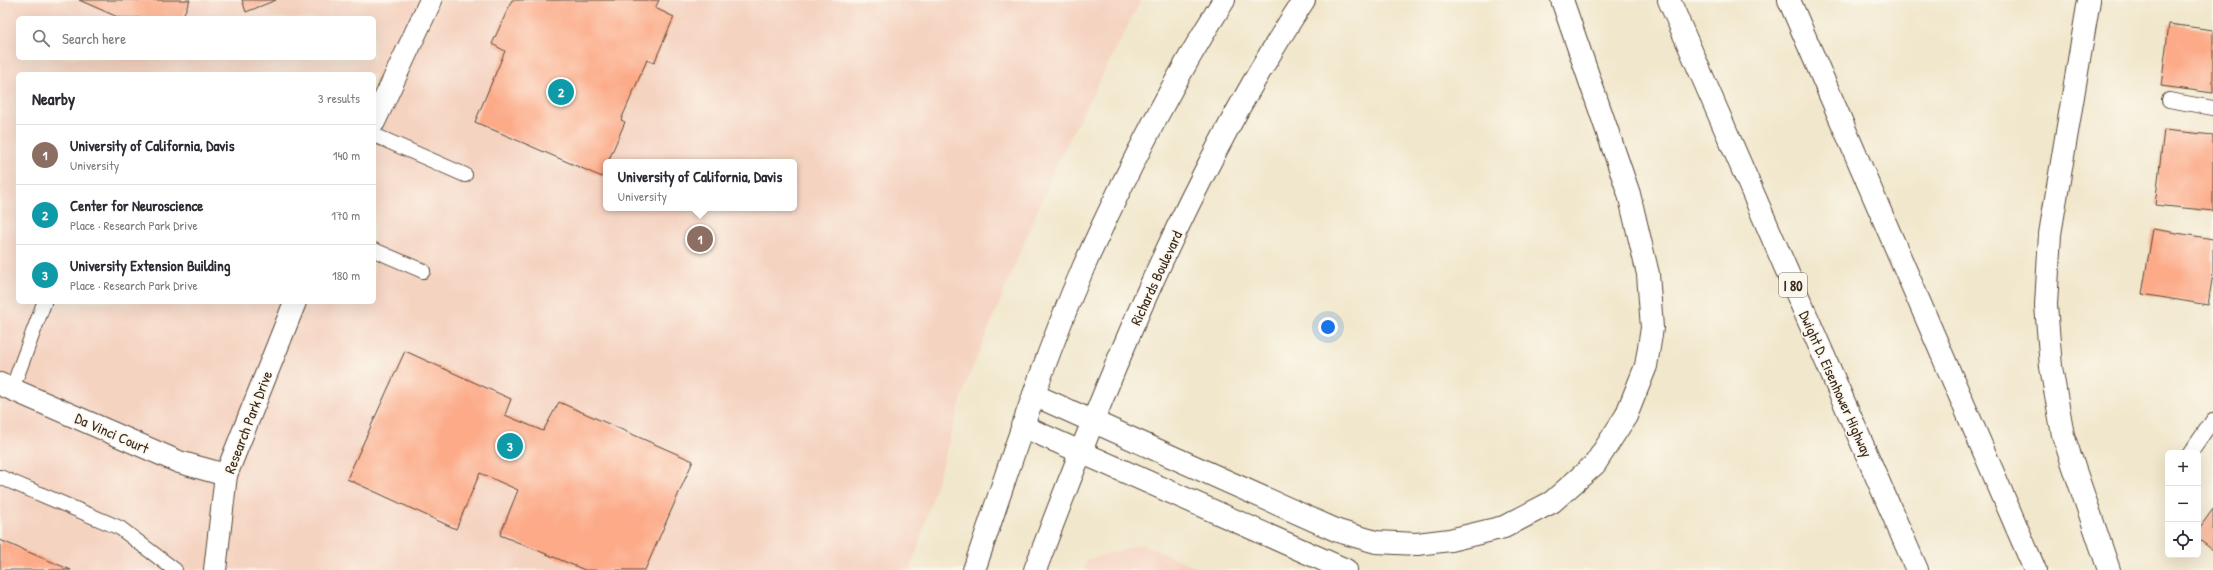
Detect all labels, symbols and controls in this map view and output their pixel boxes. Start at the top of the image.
search box [16,16,376,60]
icon: search [30,27,52,49]
text: Search here [62,28,126,49]
pin: 2 [548,77,574,107]
text: Nearby [32,87,75,110]
text: 3 results [318,89,360,107]
text: University of California, Davis [70,135,234,156]
text: 1 [43,146,47,164]
text: 140 m [333,146,360,164]
text: University [70,156,119,174]
popup [603,159,797,211]
text: University of California, Davis [618,166,782,187]
text: University [618,187,667,205]
text: Center for Neuroscience [70,195,203,216]
text: 2 [42,206,48,224]
text: 170 m [331,206,360,224]
text: Place · Research Park Drive [70,216,198,234]
pin: 1 [687,224,713,254]
street label: Richards Boulevard [1125,227,1187,329]
text: University Extension Building [70,255,231,276]
text: 3 [42,266,48,284]
text: 180 m [332,266,360,284]
road number: I 80 [1779,273,1807,297]
text: Place · Research Park Drive [70,276,198,294]
street label: Dwight D. Eisenhower Highway [1794,307,1878,461]
your location [1318,317,1338,337]
street label: Research Park Drive [219,368,277,476]
street label: Da Vinci Court [72,407,153,459]
pin: 3 [497,431,523,461]
map controls [2165,450,2201,558]
button: + [2165,450,2201,486]
button: − [2165,486,2201,522]
button: locate [2165,522,2201,558]

